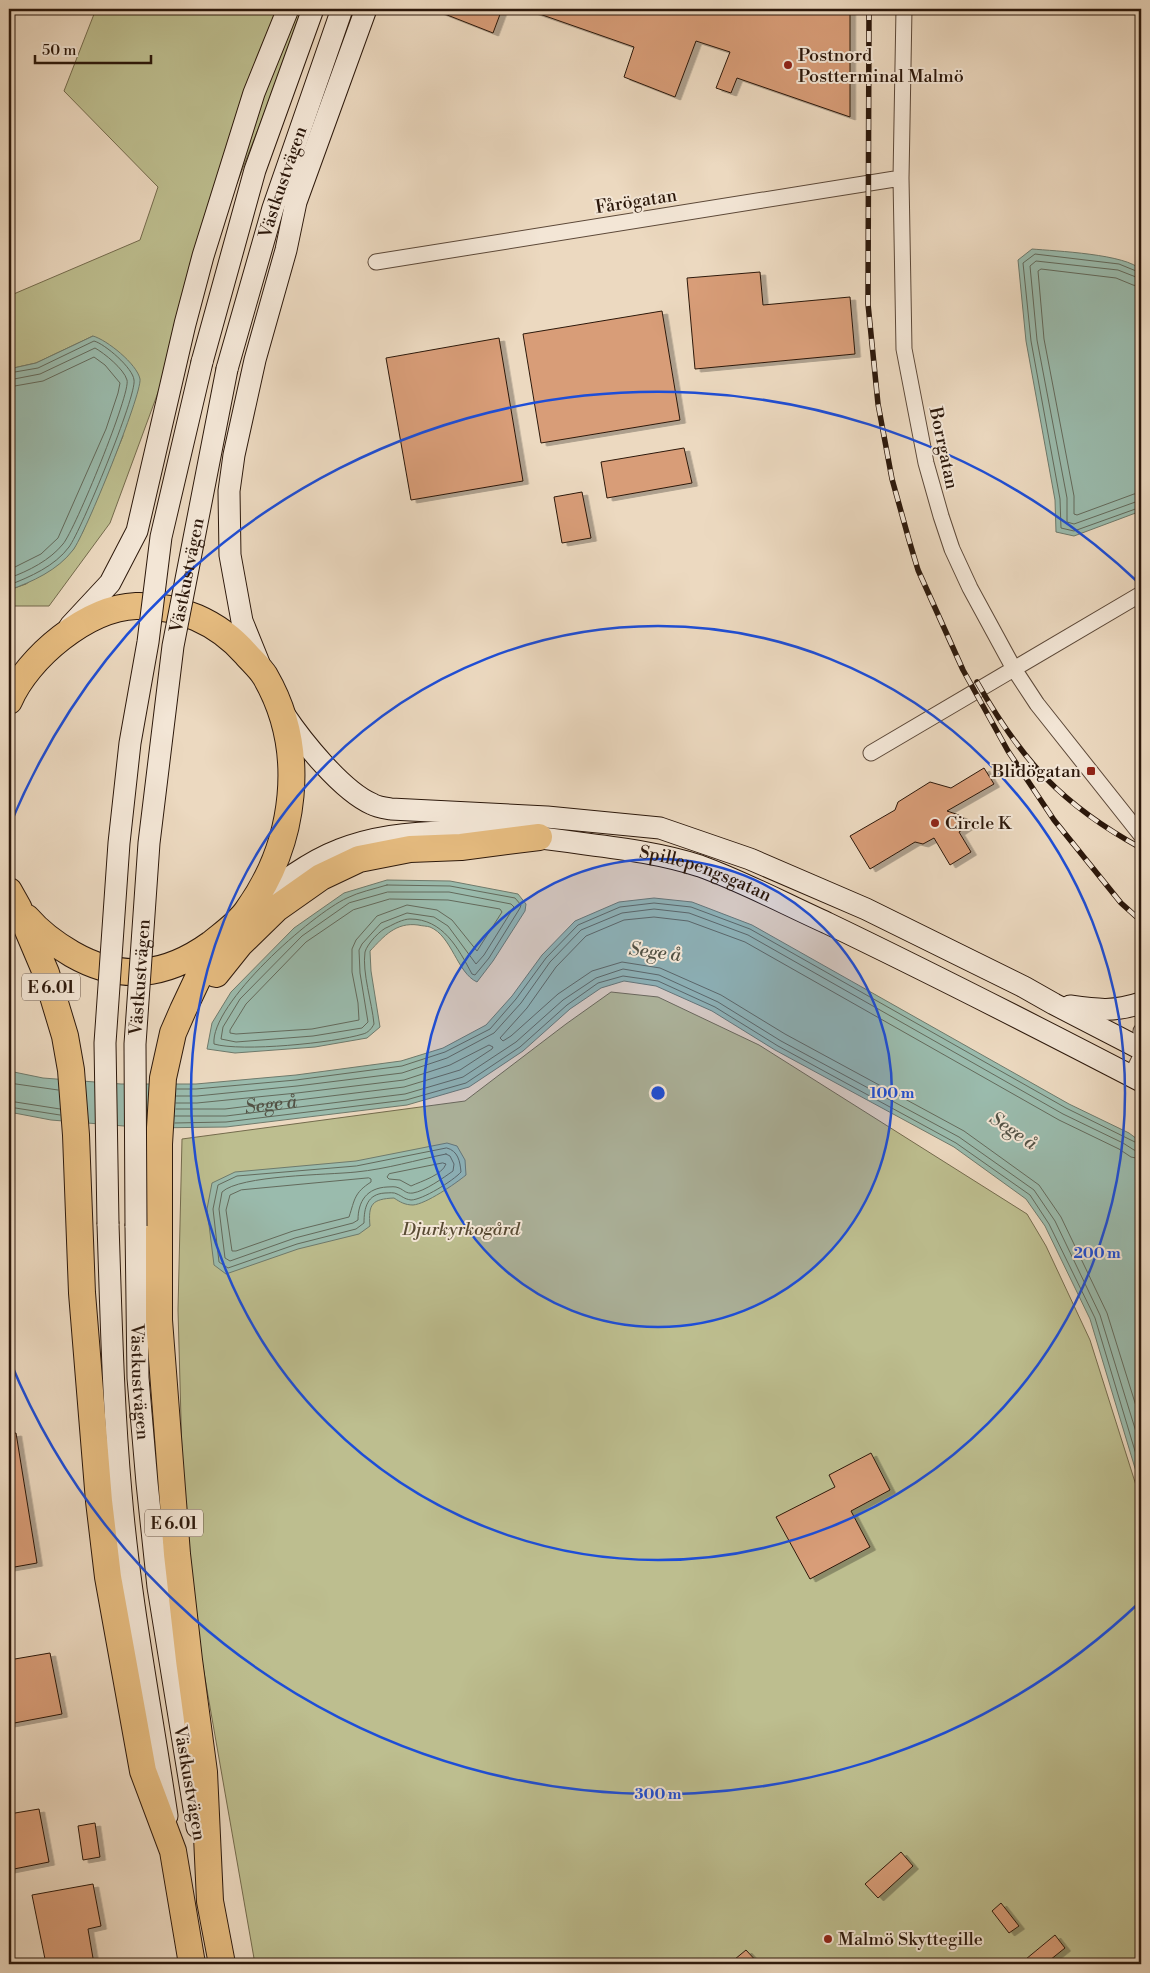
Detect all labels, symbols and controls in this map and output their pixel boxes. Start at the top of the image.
scale bar [35,32,151,64]
text: 50 m [42,41,76,60]
place label: Postnord Postterminal Malmö [798,44,964,88]
marker: Postnord Postterminal Malmö [782,59,794,71]
street label: Västkustvägen [254,123,313,242]
street label: Fårögatan [594,184,679,219]
street label: Borrgatan [923,404,963,492]
street label: Västkustvägen [165,516,210,636]
place label: Blidögatan [991,760,1081,783]
marker: Blidögatan [1085,765,1097,777]
place label: Circle K [945,812,1013,835]
marker: Circle K [929,817,941,829]
street label: Spillepengsgatan [637,841,775,907]
street label: Västkustvägen [125,918,156,1037]
water label: Sege å [627,937,683,967]
road number: E 6.01 [22,974,80,1000]
centre of rings [649,1084,667,1102]
text: 100 m [870,1084,915,1103]
water label: Sege å [243,1089,299,1119]
water label: Sege å [985,1106,1042,1156]
park label: Djurkyrkogård [401,1218,521,1241]
text: 200 m [1073,1244,1121,1263]
street label: Västkustvägen [125,1323,154,1441]
road number: E 6.01 [145,1510,203,1536]
street label: Västkustvägen [168,1723,211,1843]
text: 300 m [635,1785,682,1804]
place label: Malmö Skyttegille [838,1928,983,1951]
marker: Malmö Skyttegille [822,1933,834,1945]

